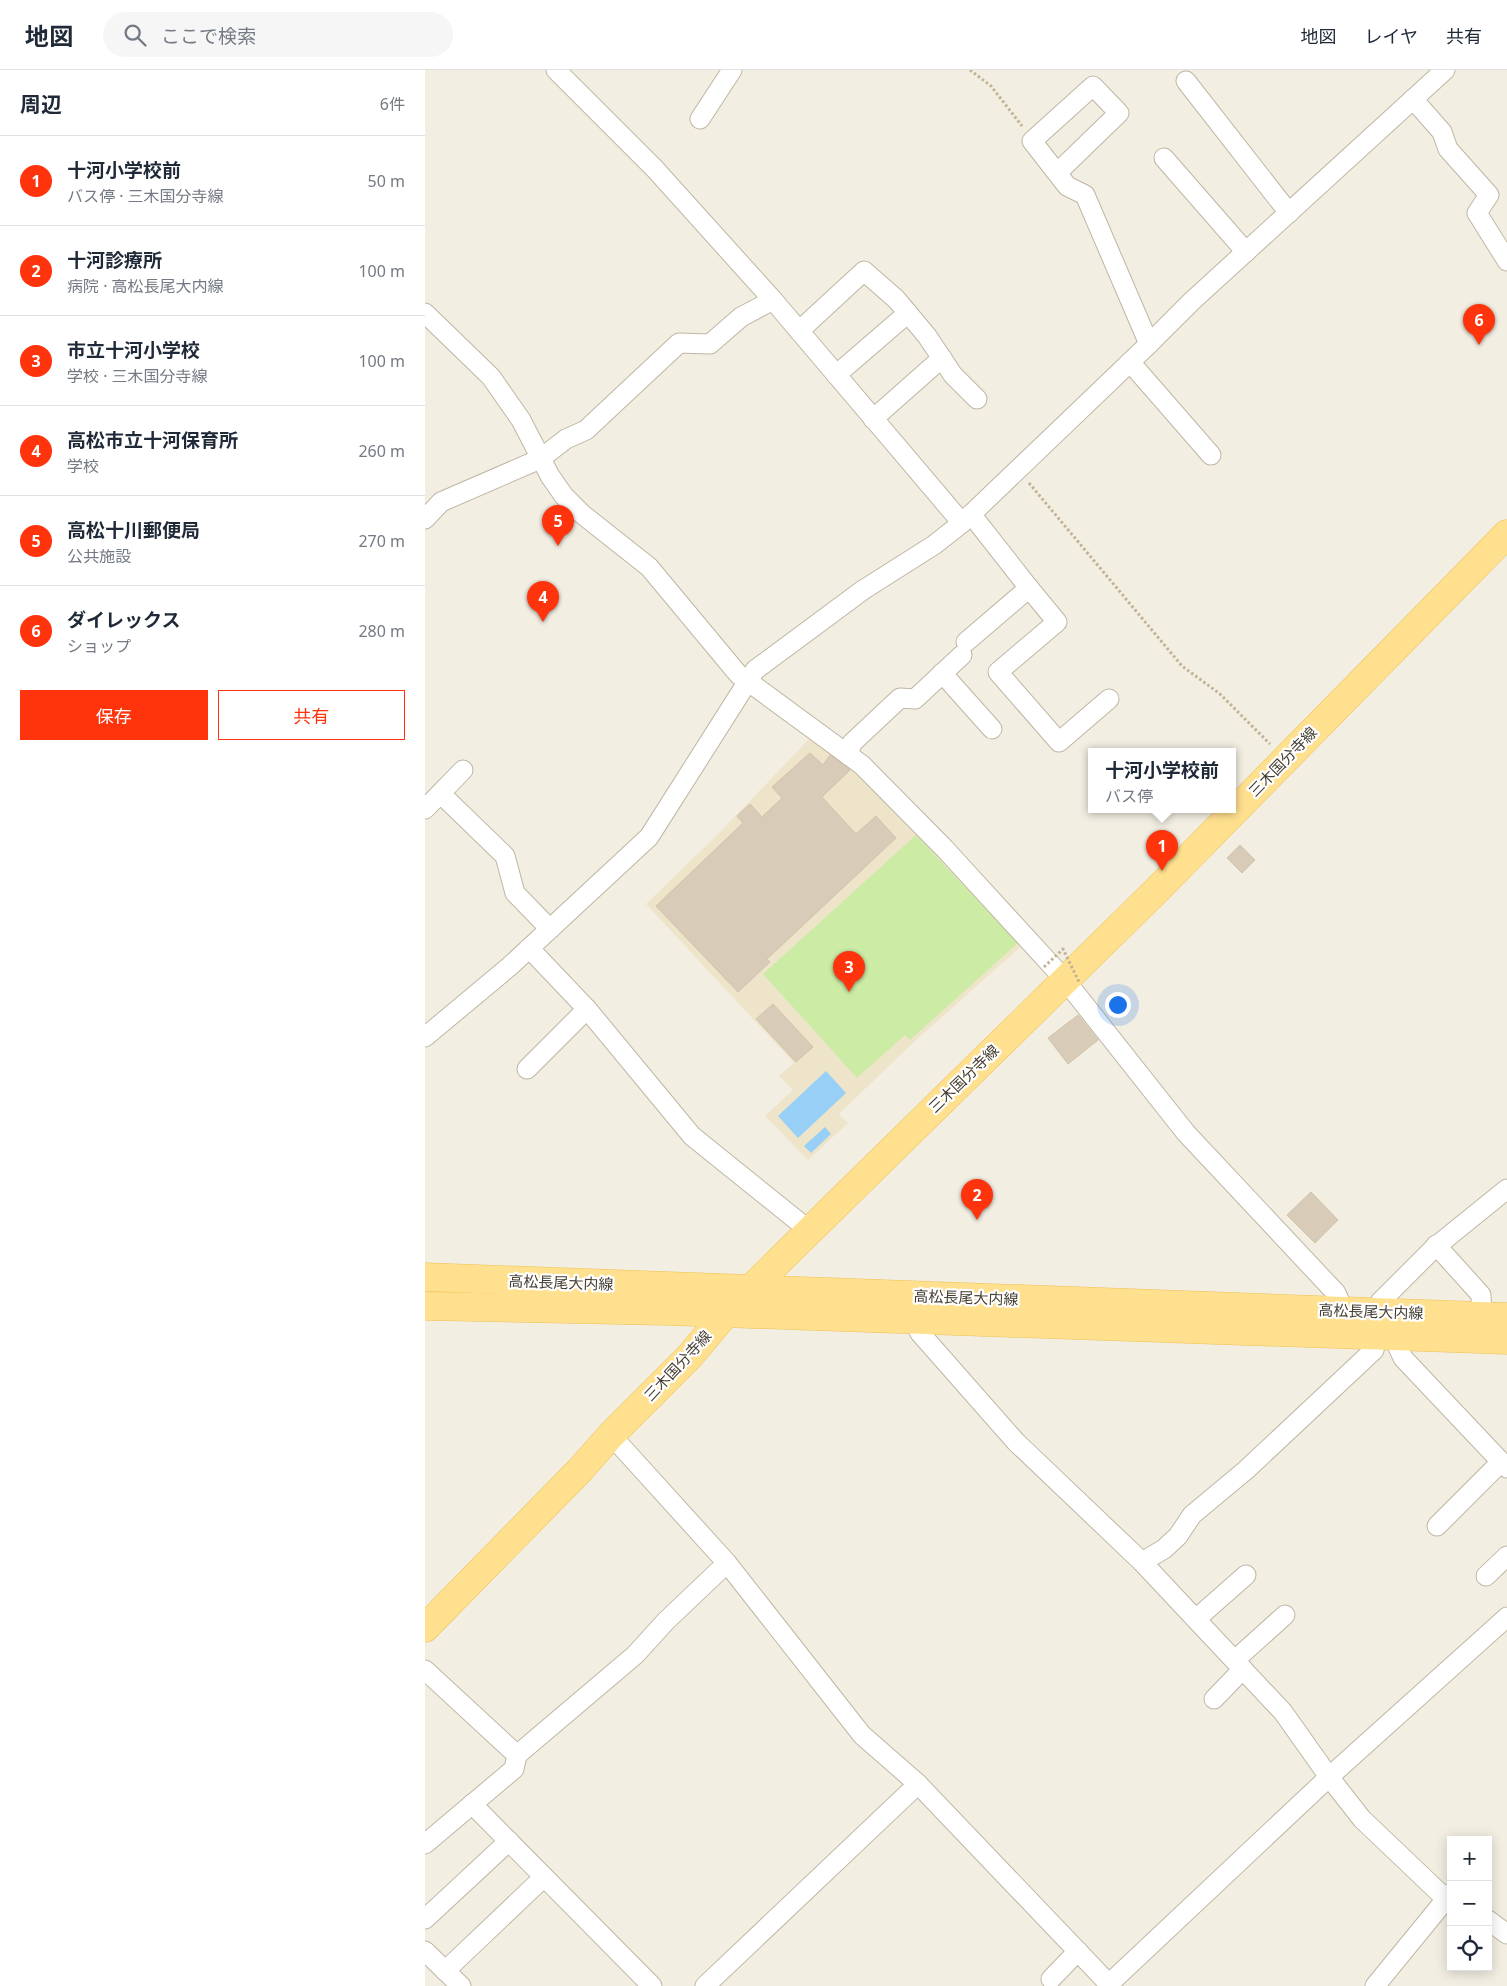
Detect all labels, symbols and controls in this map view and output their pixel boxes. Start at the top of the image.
search box [103,12,453,57]
text: 地図 [25,19,73,52]
icon: search [121,21,149,49]
text: ここで検索 [161,23,256,49]
text: 地図 [1301,24,1337,48]
text: レイヤ [1365,24,1418,48]
text: 共有 [1446,24,1482,48]
text: 周辺 [20,90,62,118]
text: 6件 [380,93,405,115]
text: 十河小学校前 [67,157,181,183]
text: 1 [31,170,41,192]
text: 50 m [368,170,405,192]
text: バス停 · 三木国分寺線 [67,185,224,207]
text: 十河診療所 [67,247,162,273]
text: 2 [31,260,41,282]
text: 100 m [358,260,405,282]
text: 病院 · 高松長尾大内線 [67,275,224,297]
pin: 6 [1463,304,1495,345]
text: 市立十河小学校 [67,337,200,363]
text: 3 [31,350,41,372]
text: 100 m [358,350,405,372]
text: 学校 · 三木国分寺線 [67,365,208,387]
text: 高松市立十河保育所 [67,427,238,453]
text: 4 [31,440,41,462]
text: 260 m [358,440,405,462]
text: 学校 [67,455,99,477]
pin: 5 [542,505,574,546]
text: 高松十川郵便局 [67,517,200,543]
text: 5 [31,530,41,552]
text: 270 m [358,530,405,552]
text: 公共施設 [67,545,131,567]
pin: 4 [527,581,559,622]
text: ダイレックス [67,607,180,633]
text: 6 [31,620,41,642]
text: 280 m [358,620,405,642]
text: ショップ [67,635,131,657]
button: 保存 [20,690,208,740]
button: 共有 [218,690,405,740]
street label: 三木国分寺線 [1244,722,1321,801]
popup [1088,748,1236,813]
text: 十河小学校前 [1105,757,1219,783]
text: バス停 [1105,785,1153,807]
pin: 1 [1146,830,1178,871]
pin: 3 [833,951,865,992]
your location [1105,992,1131,1018]
street label: 三木国分寺線 [924,1040,1003,1117]
pin: 2 [961,1179,993,1220]
street label: 高松長尾大内線 [508,1270,614,1294]
street label: 高松長尾大内線 [913,1285,1019,1309]
street label: 高松長尾大内線 [1318,1299,1424,1323]
street label: 三木国分寺線 [639,1326,715,1405]
map controls [1447,1836,1492,1971]
button: + [1447,1836,1492,1881]
button: − [1447,1881,1492,1926]
button: locate [1447,1926,1492,1971]

